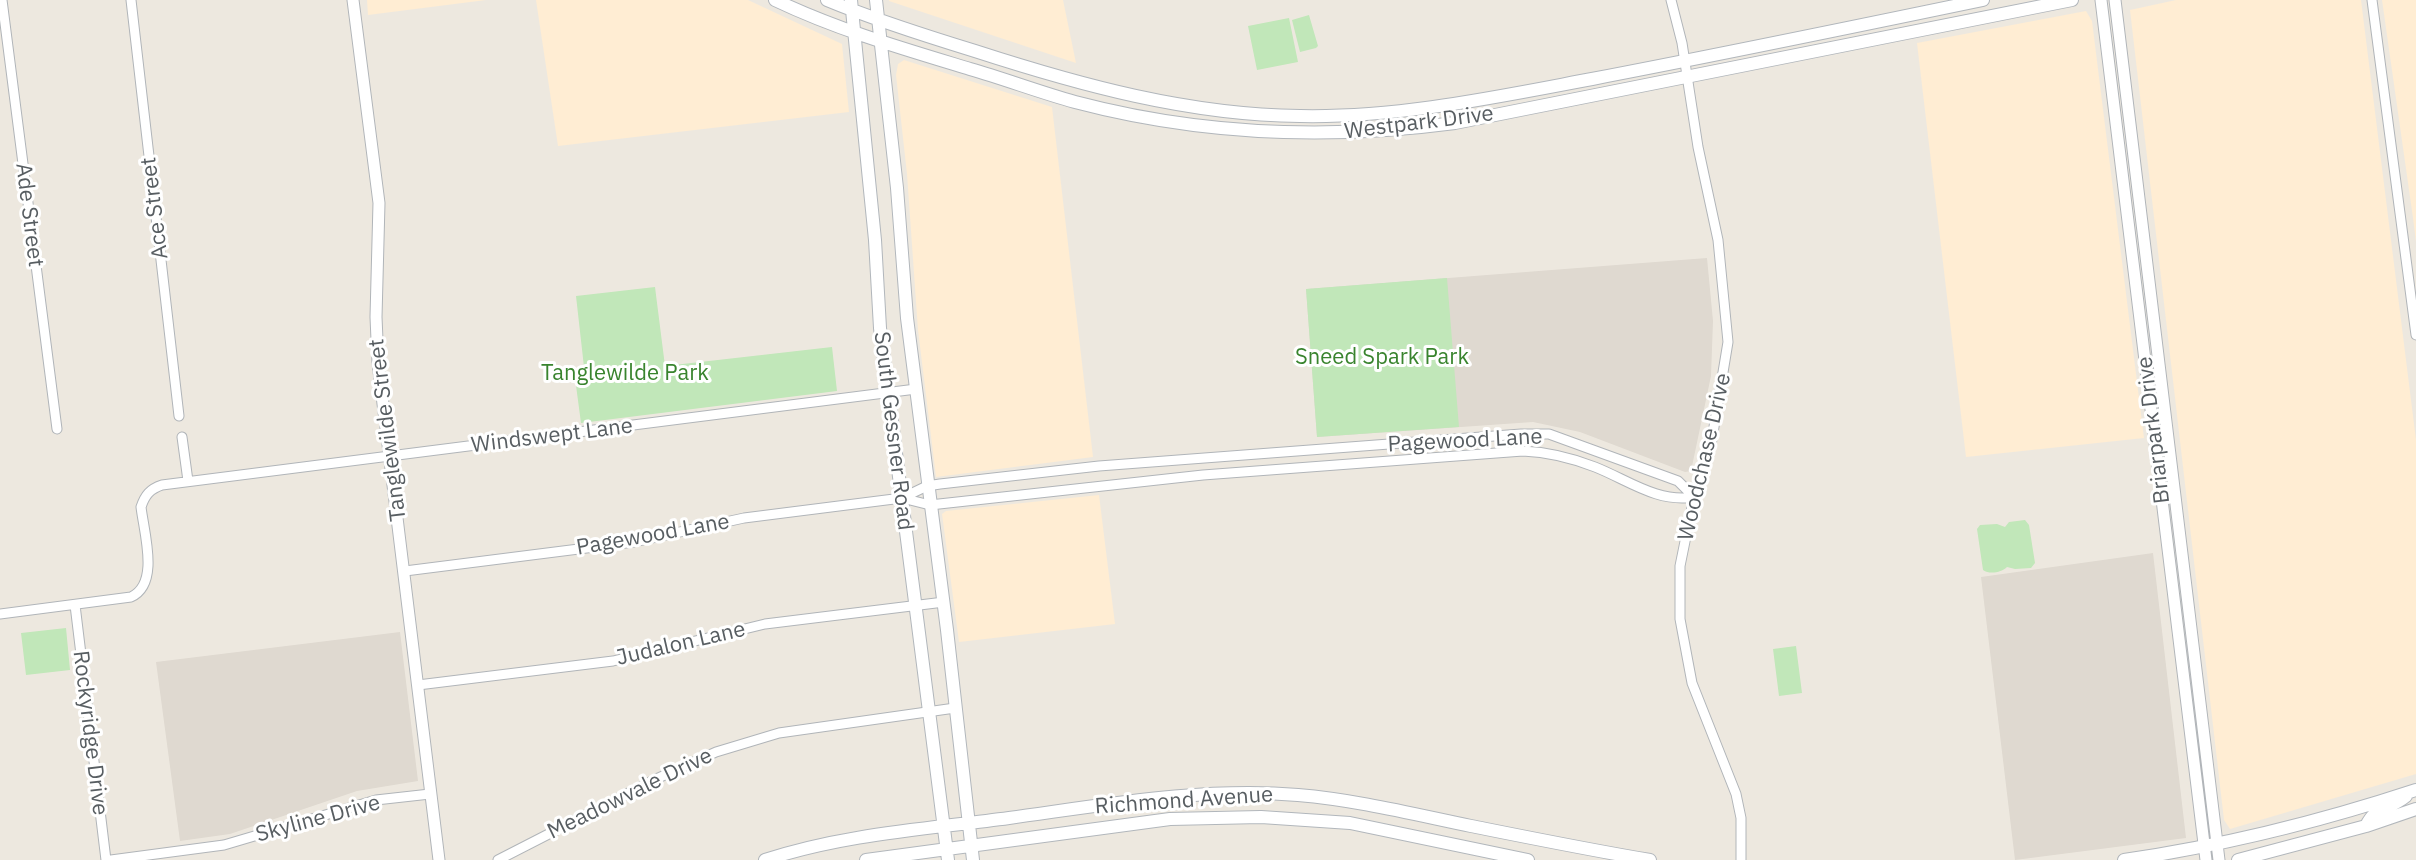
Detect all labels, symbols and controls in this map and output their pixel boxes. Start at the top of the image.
street label: Westpark Drive [1343,101,1495,145]
street label: Ace Street [136,155,174,261]
street label: Ade Street [10,162,48,268]
street label: South Gessner Road [868,330,918,532]
street label: Tanglewilde Street [364,337,412,523]
park label: Sneed Spark Park [1295,345,1469,371]
street label: Briarpark Drive [2132,355,2176,505]
park label: Tanglewilde Park [541,361,709,387]
street label: Woodchase Drive [1673,371,1737,543]
street label: Windswept Lane [470,413,634,459]
street label: Pagewood Lane [1387,424,1543,458]
street label: Pagewood Lane [574,509,732,561]
street label: Judalon Lane [614,616,748,672]
street label: Rockyridge Drive [67,649,113,817]
street label: Meadowvale Drive [543,743,717,845]
street label: Richmond Avenue [1094,782,1274,820]
street label: Skyline Drive [253,790,383,848]

